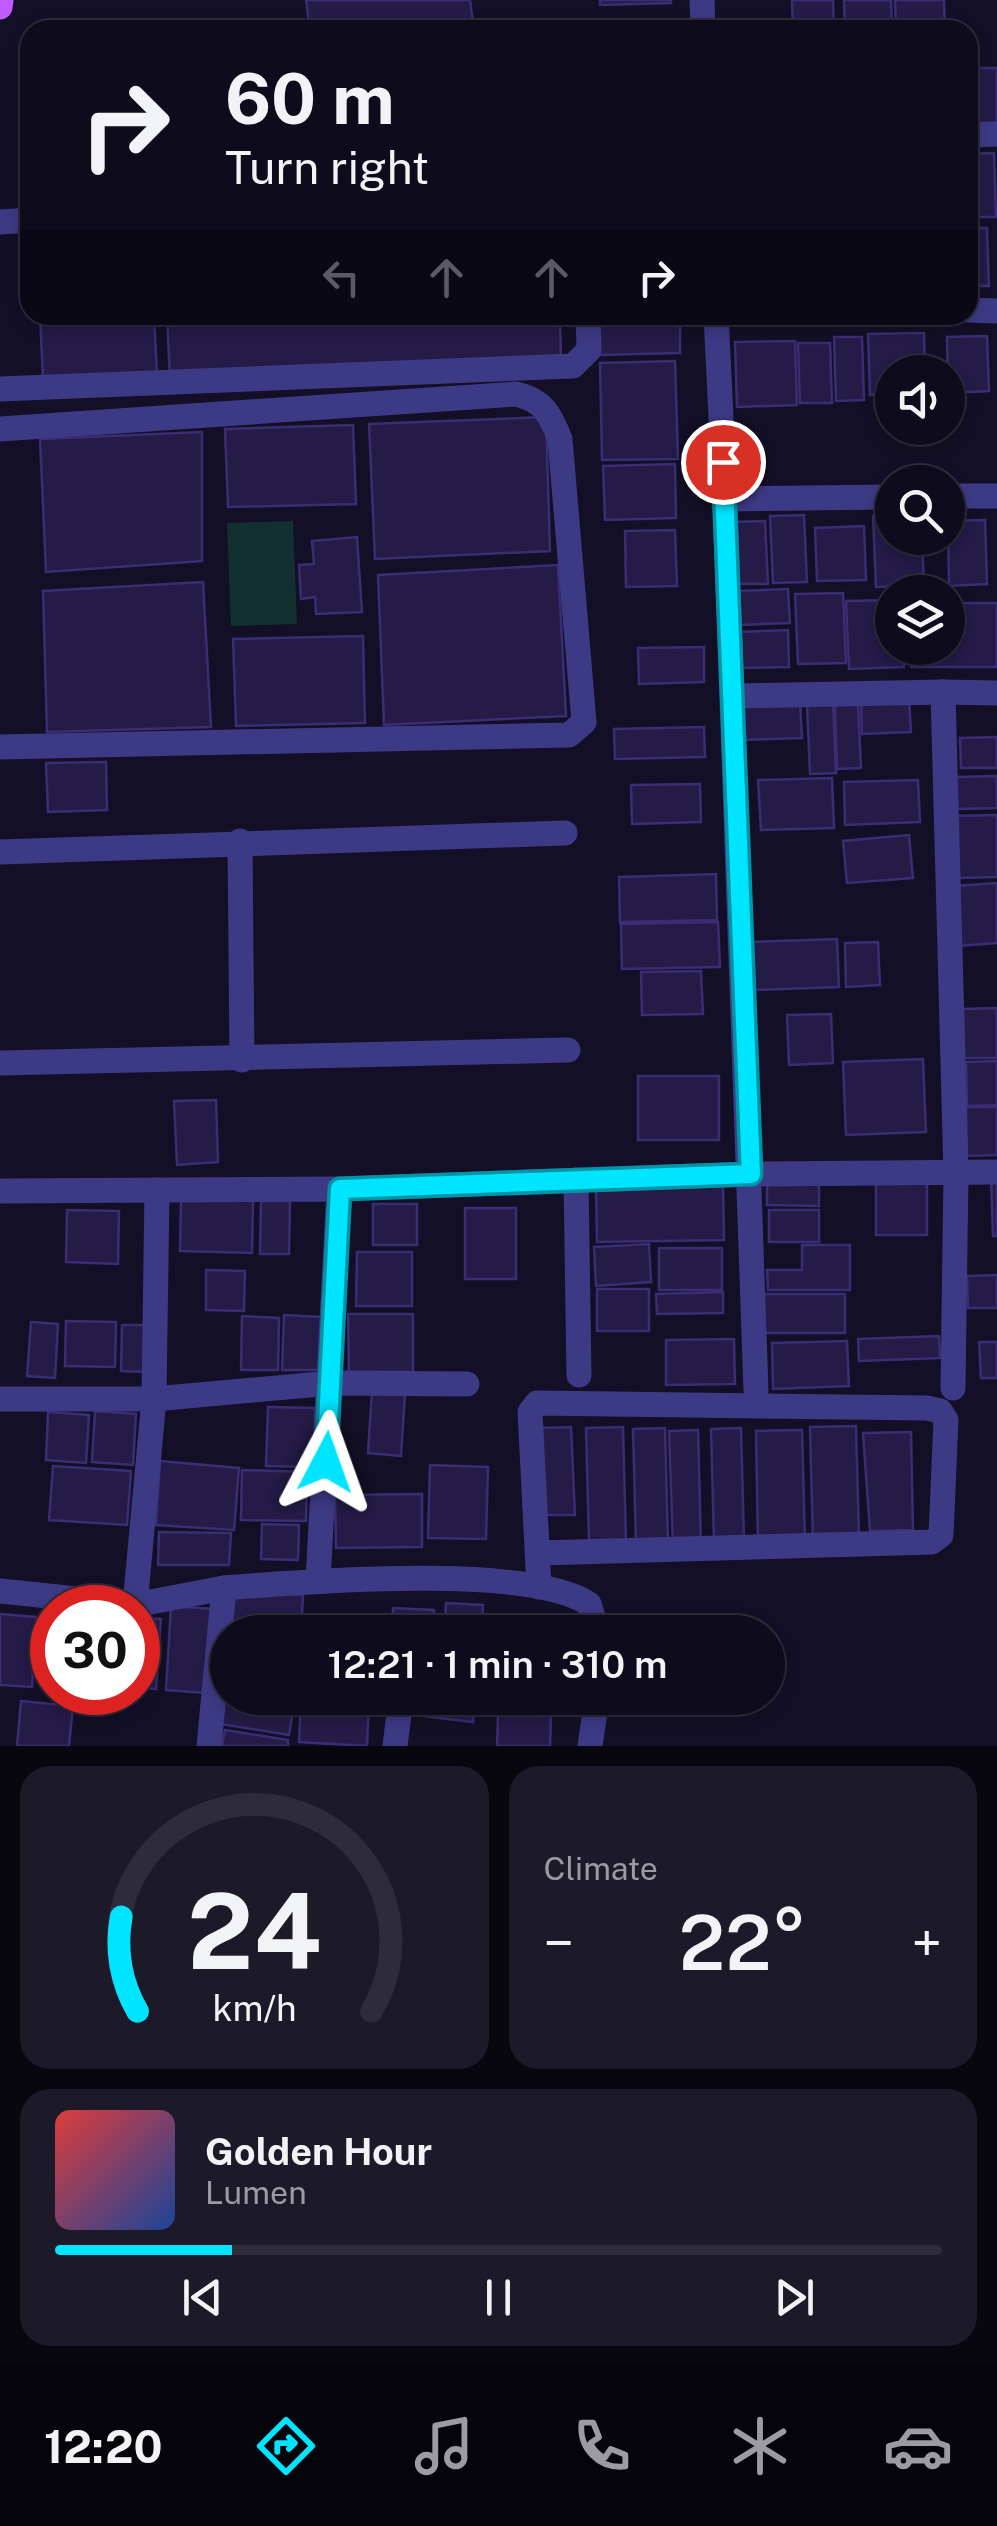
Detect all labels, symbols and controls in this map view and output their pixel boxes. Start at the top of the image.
text: 60 m [225,57,395,140]
icon: right [60,60,190,190]
text: Turn right [225,141,429,194]
icon: left [314,250,369,305]
icon: ahead [419,250,474,305]
icon: ahead [524,250,579,305]
icon: right [629,250,684,305]
map controls [875,355,965,665]
button: sound [875,355,965,445]
pin [681,420,766,505]
icon: arrive [696,435,751,490]
button: search [875,465,965,555]
button: layers [875,575,965,665]
position arrow [274,1410,378,1514]
speed limit sign: 30 [30,1585,160,1715]
text: 12:21 · 1 min · 310 m [327,1642,668,1687]
text: Climate [544,1850,658,1887]
text: 24 [187,1870,321,1992]
text: 22° [679,1899,807,1987]
text: − [544,1911,574,1975]
text: + [912,1911,942,1975]
text: km/h [212,1987,296,2029]
text: Golden Hour [205,2129,432,2174]
text: Lumen [205,2174,307,2211]
icon: previous [175,2270,230,2325]
icon: pause [471,2270,526,2325]
icon: next [767,2270,822,2325]
icon: directions [251,2411,321,2481]
icon: music [409,2411,479,2481]
icon: phone [567,2411,637,2481]
icon: climate [725,2411,795,2481]
icon: car [883,2411,953,2481]
text: 12:20 [44,2420,162,2473]

